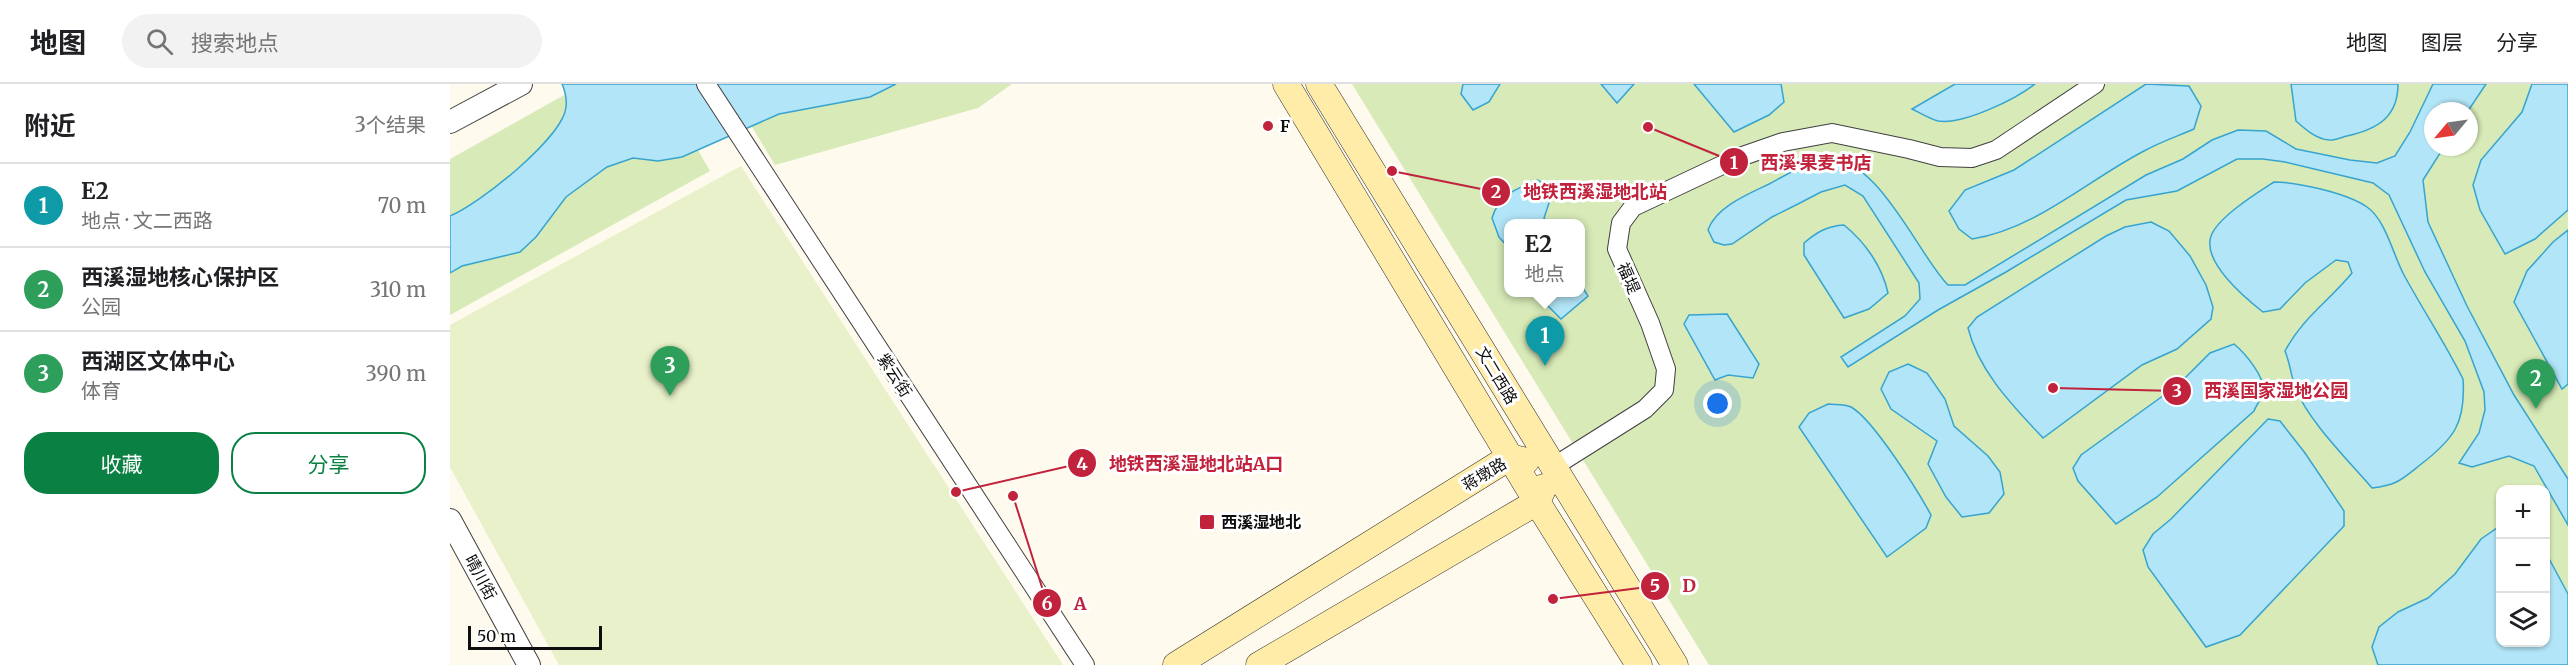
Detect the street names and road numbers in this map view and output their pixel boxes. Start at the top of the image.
street label: 福堤 [1613,259,1645,297]
street label: 文二西路 [1472,342,1522,408]
street label: 紫云街 [874,349,916,401]
street label: 蒋墩路 [1458,453,1510,495]
street label: 晴川街 [461,551,501,603]

